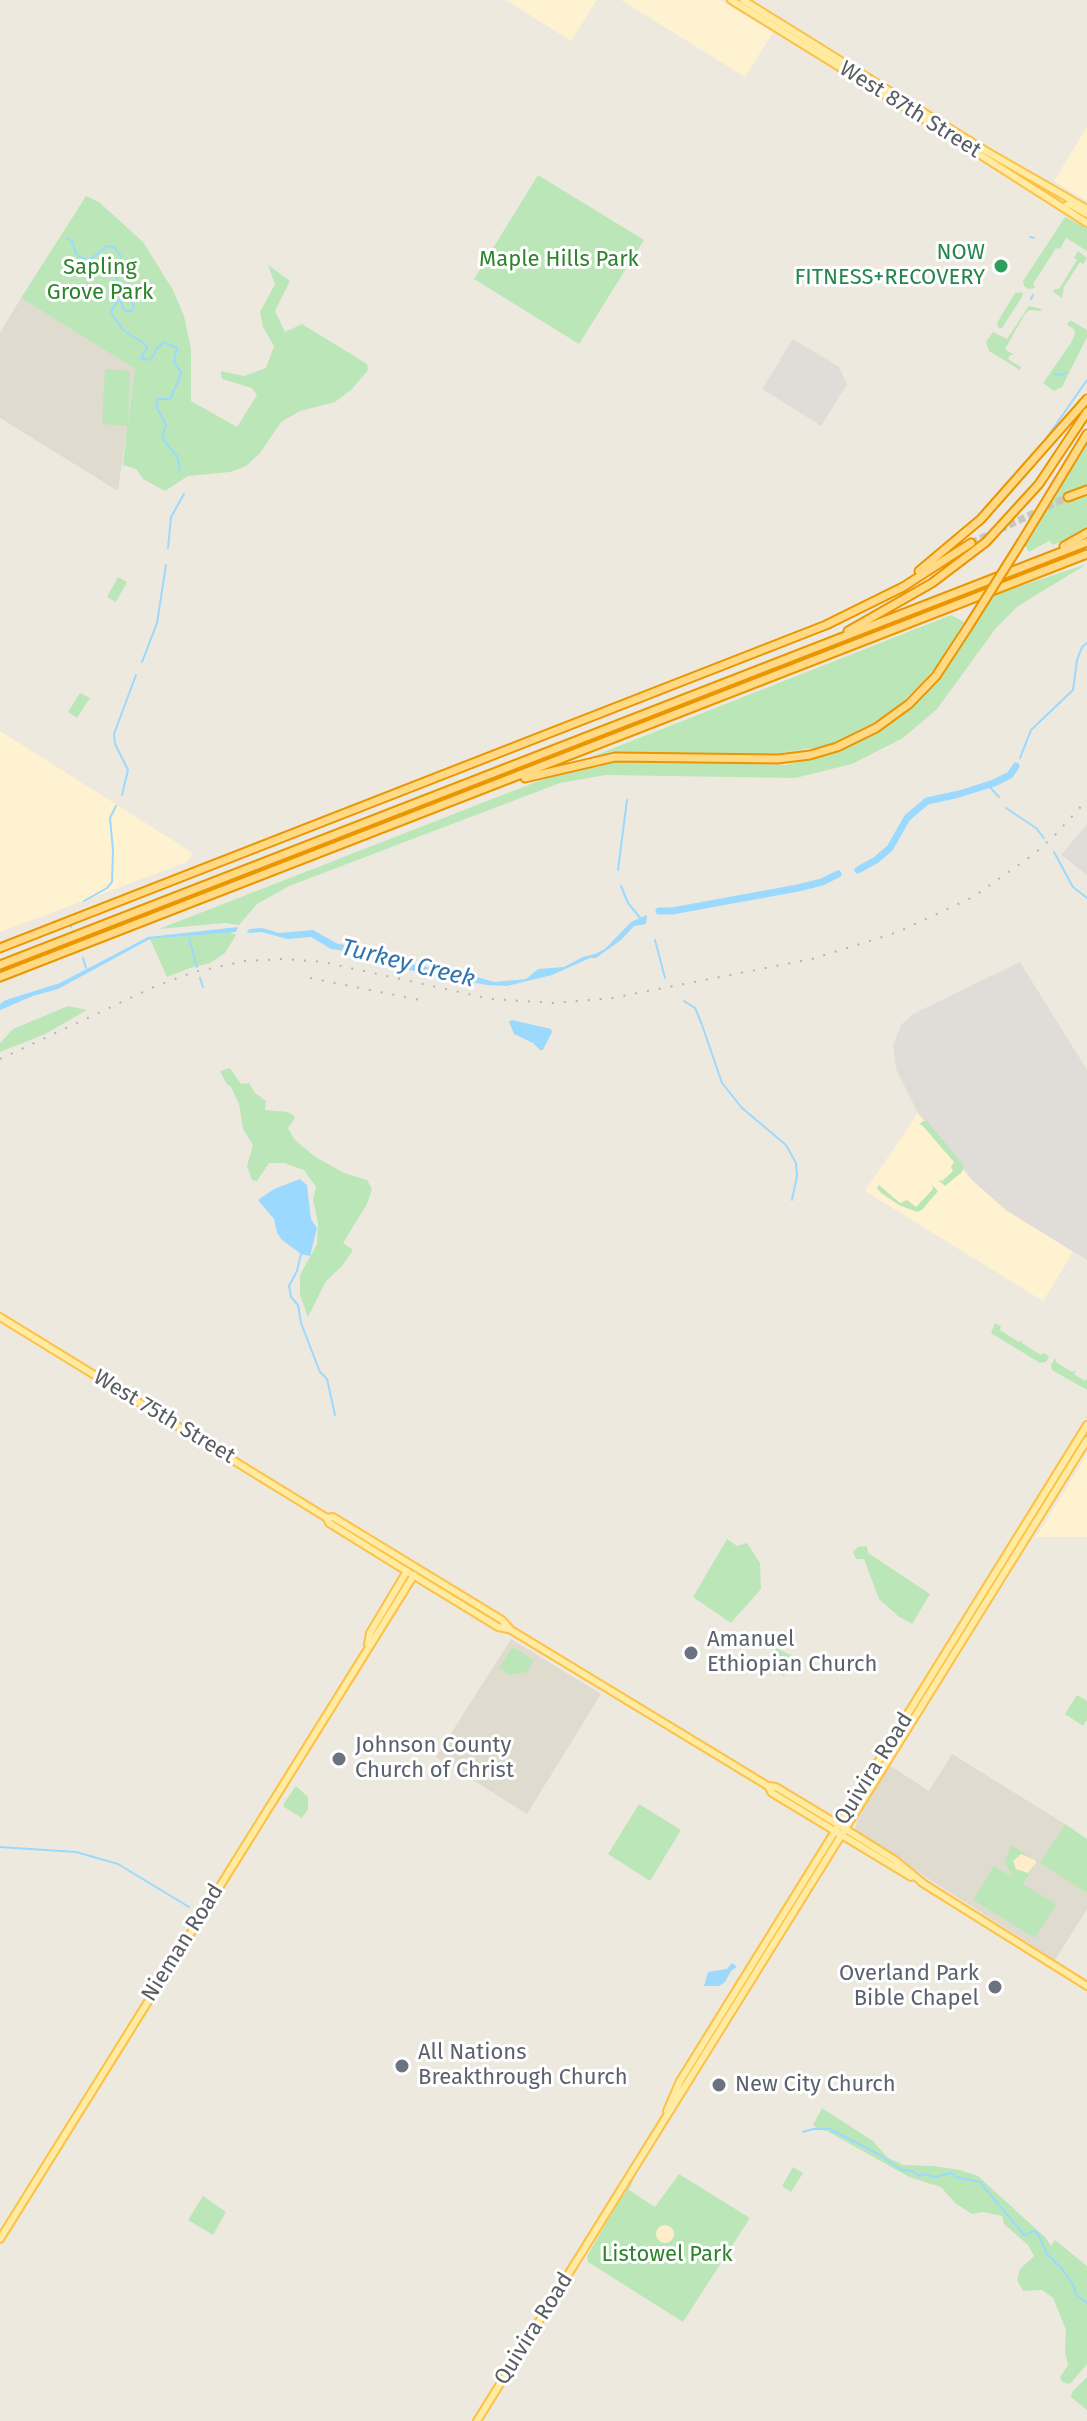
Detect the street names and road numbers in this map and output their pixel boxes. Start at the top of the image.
street label: West 87th Street [834,56,986,164]
street label: West 75th Street [88,1364,240,1470]
street label: Quivira Road [829,1708,919,1830]
street label: Nieman Road [136,1879,230,2007]
street label: Quivira Road [489,2268,579,2390]

